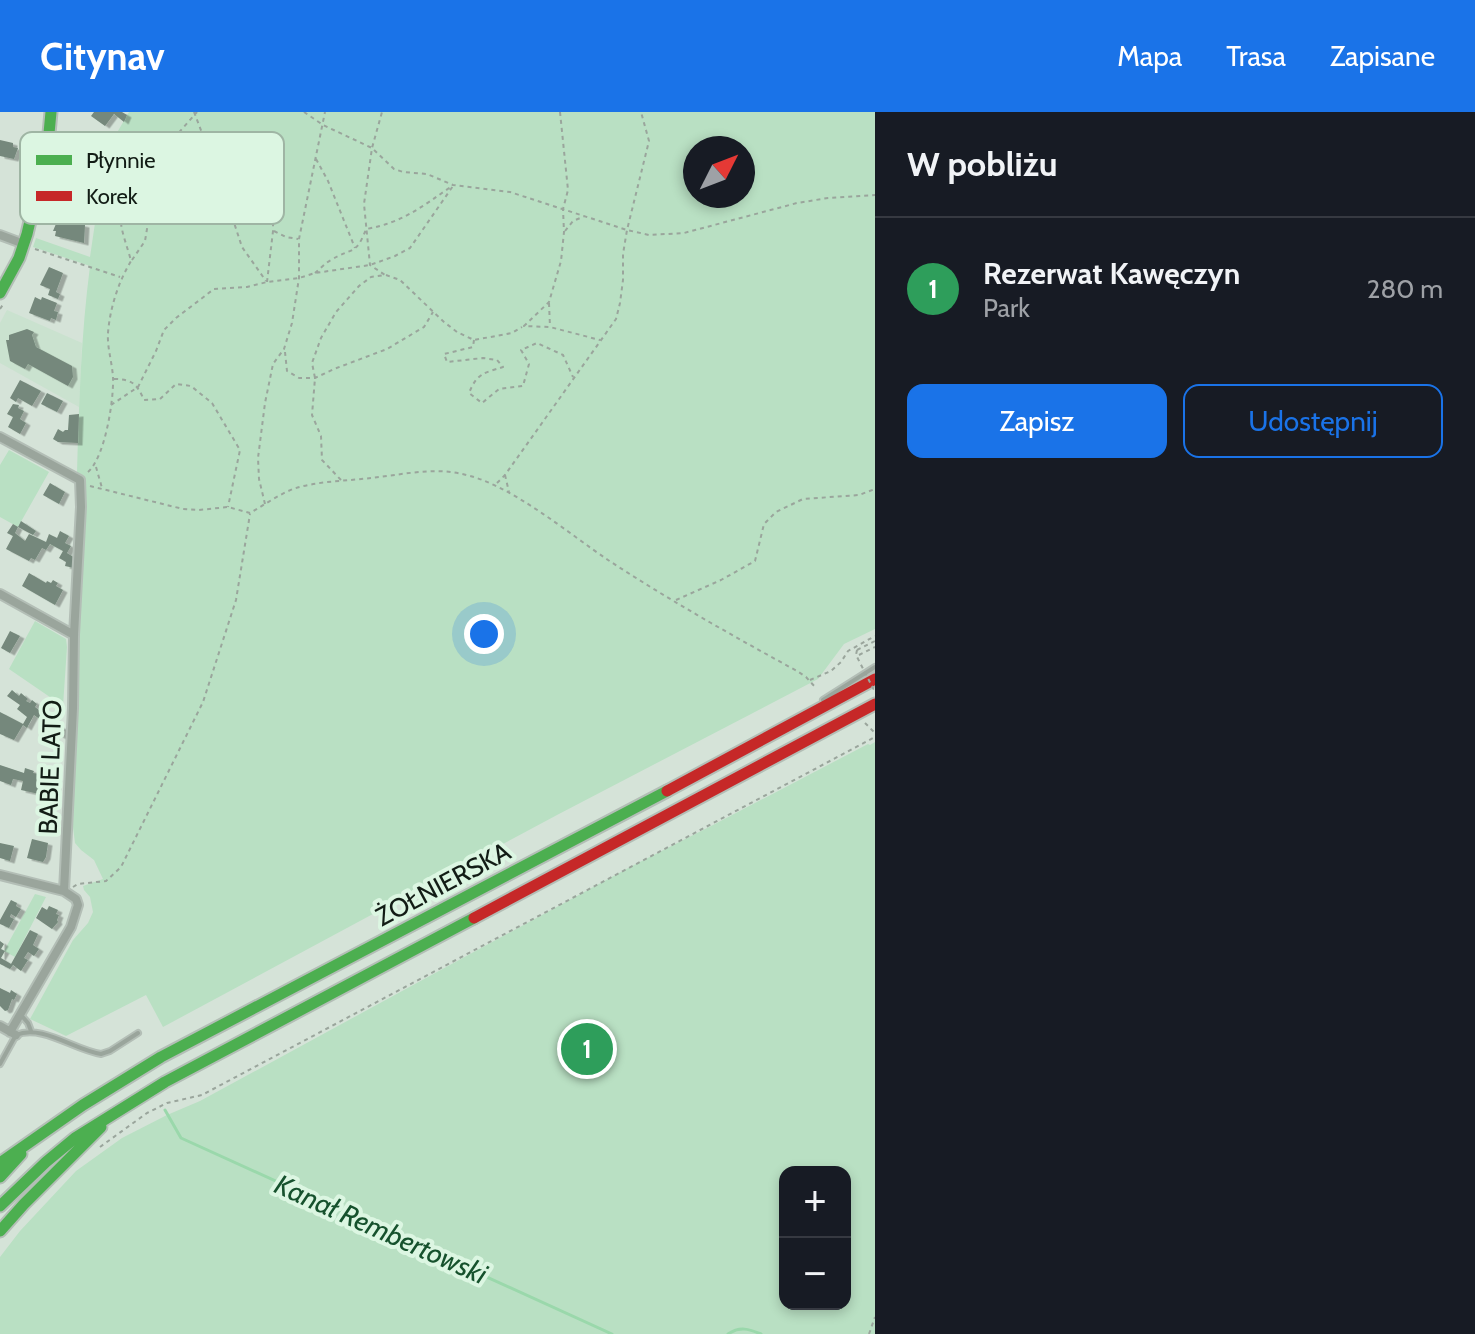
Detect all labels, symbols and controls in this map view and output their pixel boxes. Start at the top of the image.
text: Citynav [40,33,165,80]
text: Mapa [1117,39,1182,73]
text: Trasa [1226,39,1286,73]
text: Zapisane [1330,39,1435,73]
legend [20,132,284,224]
north arrow [683,136,755,208]
text: W pobliżu [907,143,1058,185]
text: Płynnie [86,147,155,174]
text: Korek [86,183,138,210]
text: Rezerwat Kawęczyn [983,255,1240,292]
text: 1 [928,273,938,305]
text: 280 m [1367,273,1443,305]
text: Park [983,292,1030,324]
button: Zapisz [907,384,1167,458]
button: Udostępnij [1183,384,1443,458]
your location [464,614,504,654]
street label: BABIE LATO [32,699,68,835]
street label: ŻOŁNIERSKA [370,835,516,933]
pin: 1 [561,1019,613,1079]
map controls [779,1166,851,1310]
button: + [779,1166,851,1238]
water label: Kanał Rembertowski [270,1167,493,1291]
button: − [779,1238,851,1310]

